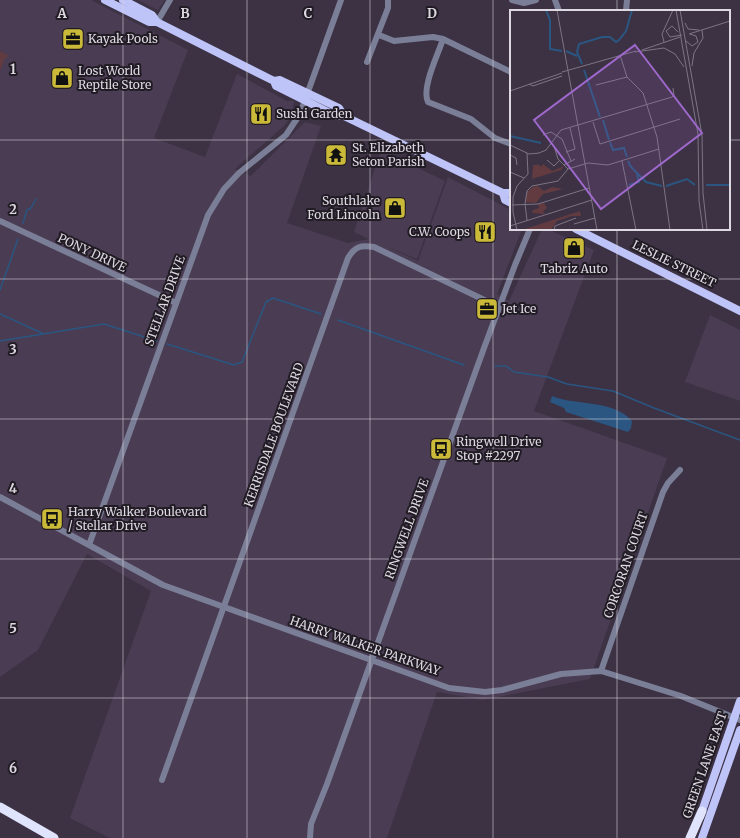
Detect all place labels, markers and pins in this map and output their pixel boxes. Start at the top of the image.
office icon: Kayak Pools [60,26,86,52]
place label: Kayak Pools [88,31,158,46]
place label: Lost World Reptile Store [78,63,151,92]
shop icon: Lost World Reptile Store [49,65,75,91]
restaurant icon: Sushi Garden [248,101,274,127]
place label: Sushi Garden [276,106,353,121]
place label: St. Elizabeth Seton Parish [352,140,425,169]
temple icon: St. Elizabeth Seton Parish [323,142,349,168]
place label: Southlake Ford Lincoln [307,193,380,222]
shop icon: Southlake Ford Lincoln [382,195,408,221]
restaurant icon: C.W. Coops [472,219,498,245]
place label: C.W. Coops [409,224,470,239]
shop icon: Tabriz Auto [561,235,587,261]
place label: Tabriz Auto [540,261,608,276]
office icon: Jet Ice [474,296,500,322]
place label: Jet Ice [501,301,536,316]
place label: Ringwell Drive Stop #2297 [456,434,541,463]
bus stop icon: Ringwell Drive Stop #2297 [428,436,454,462]
place label: Harry Walker Boulevard / Stellar Drive [68,504,207,533]
bus stop icon: Harry Walker Boulevard / Stellar Drive [39,506,65,532]

